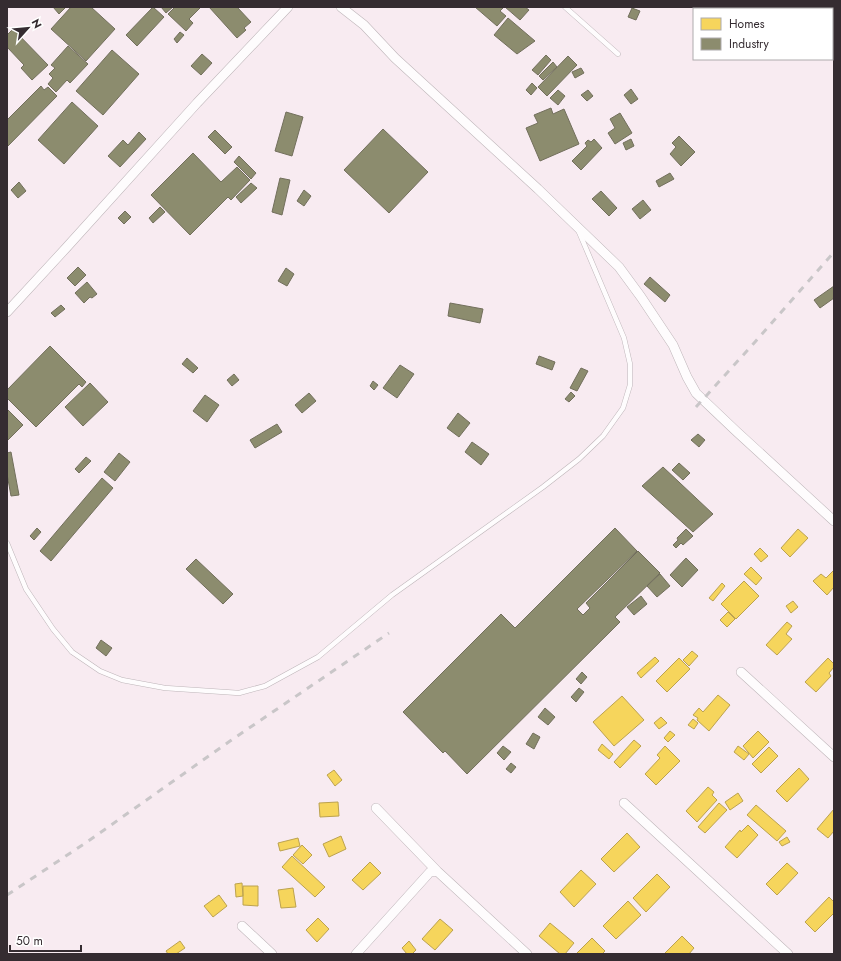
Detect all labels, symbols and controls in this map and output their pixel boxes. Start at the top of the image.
north arrow [8,8,48,48]
legend [693,8,833,60]
text: Homes [729,15,765,33]
text: N [28,16,46,31]
text: Industry [729,35,770,53]
scale bar [10,927,81,953]
text: 50 m [16,932,43,950]

